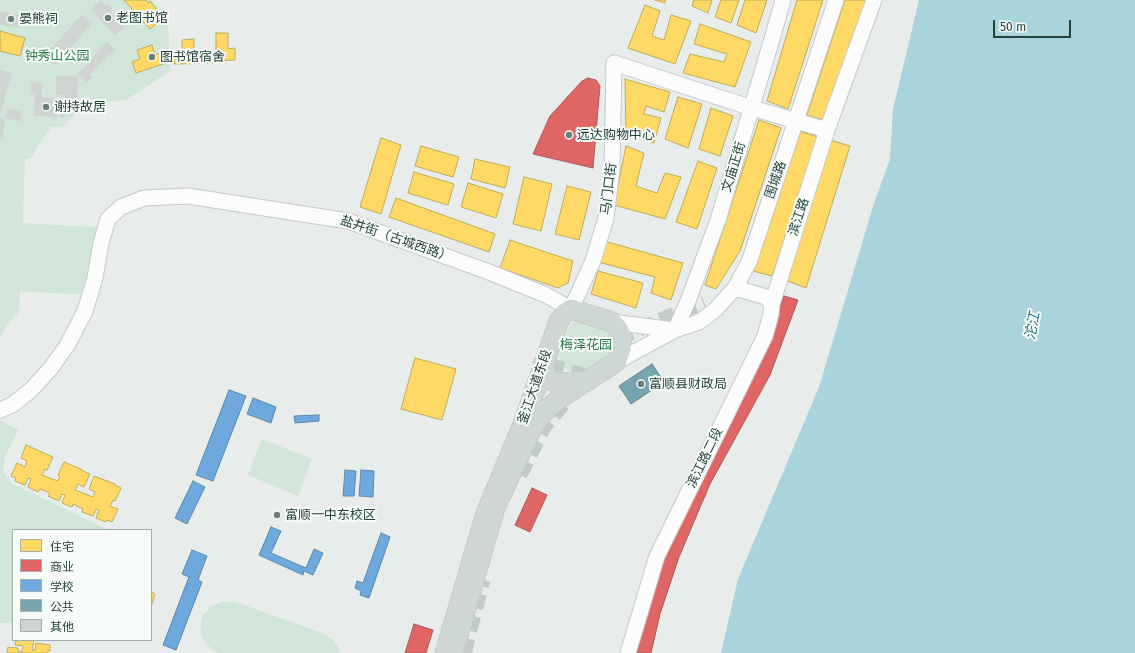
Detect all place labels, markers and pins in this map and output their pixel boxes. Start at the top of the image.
place label: 老图书馆 [116,10,168,26]
place label: 晏熊祠 [19,11,58,27]
marker: 老图书馆 [103,13,113,23]
marker: 晏熊祠 [6,14,16,24]
place label: 图书馆宿舍 [160,49,225,65]
marker: 图书馆宿舍 [147,52,157,62]
place label: 谢持故居 [54,99,106,115]
marker: 谢持故居 [41,102,51,112]
place label: 远达购物中心 [577,127,655,143]
marker: 远达购物中心 [564,130,574,140]
place label: 富顺县财政局 [649,376,727,392]
marker: 富顺县财政局 [636,379,646,389]
place label: 富顺一中东校区 [285,507,376,523]
marker: 富顺一中东校区 [272,510,282,520]

